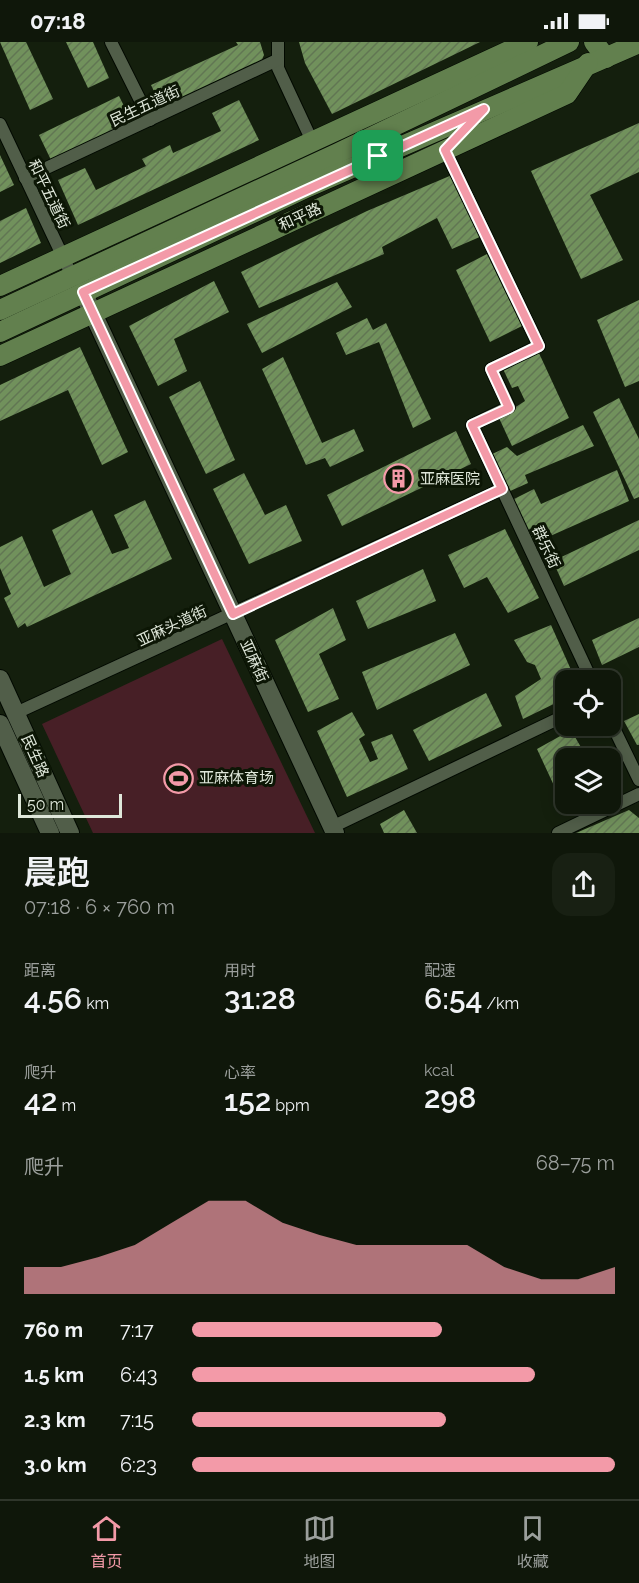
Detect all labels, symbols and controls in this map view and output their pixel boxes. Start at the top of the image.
text: 07:18 [30,8,85,34]
street label: 民生五道街 [107,82,183,130]
pin [352,130,403,181]
icon: arrive [361,139,394,172]
street label: 和平五道街 [24,156,74,232]
street label: 和平路 [276,199,324,235]
building icon: 亚麻医院 [383,463,415,495]
place label: 亚麻医院 [420,470,480,488]
street label: 群乐街 [528,523,564,571]
street label: 亚麻头道街 [134,602,210,650]
street label: 亚麻街 [236,637,272,685]
map controls [555,670,621,814]
button: locate [555,670,621,736]
street label: 民生路 [18,732,52,780]
button: layers [555,748,621,814]
sports icon: 亚麻体育场 [162,762,194,794]
place label: 亚麻体育场 [199,769,274,787]
scale bar [18,791,122,818]
text: 50 m [27,795,64,814]
text: 晨跑 [24,853,90,892]
button: share [552,853,615,916]
text: 07:18 · 6 × 760 m [24,895,175,919]
text: 距离 [24,961,56,980]
text: 用时 [224,961,256,980]
text: 配速 [424,961,456,980]
text: 4.56 [24,981,82,1016]
text: 31:28 [224,981,296,1016]
text: 6:54 [424,981,482,1016]
text: km [82,994,109,1013]
text: /km [482,994,519,1013]
text: kcal [424,1061,454,1080]
text: 爬升 [24,1063,56,1082]
text: 心率 [224,1063,256,1082]
text: 298 [424,1080,476,1115]
text: 42 [24,1083,57,1118]
text: 152 [224,1083,271,1118]
text: m [57,1096,76,1115]
text: bpm [271,1096,310,1115]
text: 68–75 m [536,1151,615,1175]
text: 爬升 [24,1155,64,1179]
text: 760 m [24,1318,83,1342]
text: 7:17 [120,1318,154,1342]
text: 1.5 km [24,1363,84,1387]
text: 6:43 [120,1363,157,1387]
text: 2.3 km [24,1408,86,1432]
text: 7:15 [120,1408,154,1432]
text: 3.0 km [24,1453,87,1477]
text: 6:23 [120,1453,157,1477]
tab: 首页 [90,1512,123,1572]
tab: 地图 [303,1512,336,1572]
tab: 收藏 [516,1512,549,1572]

